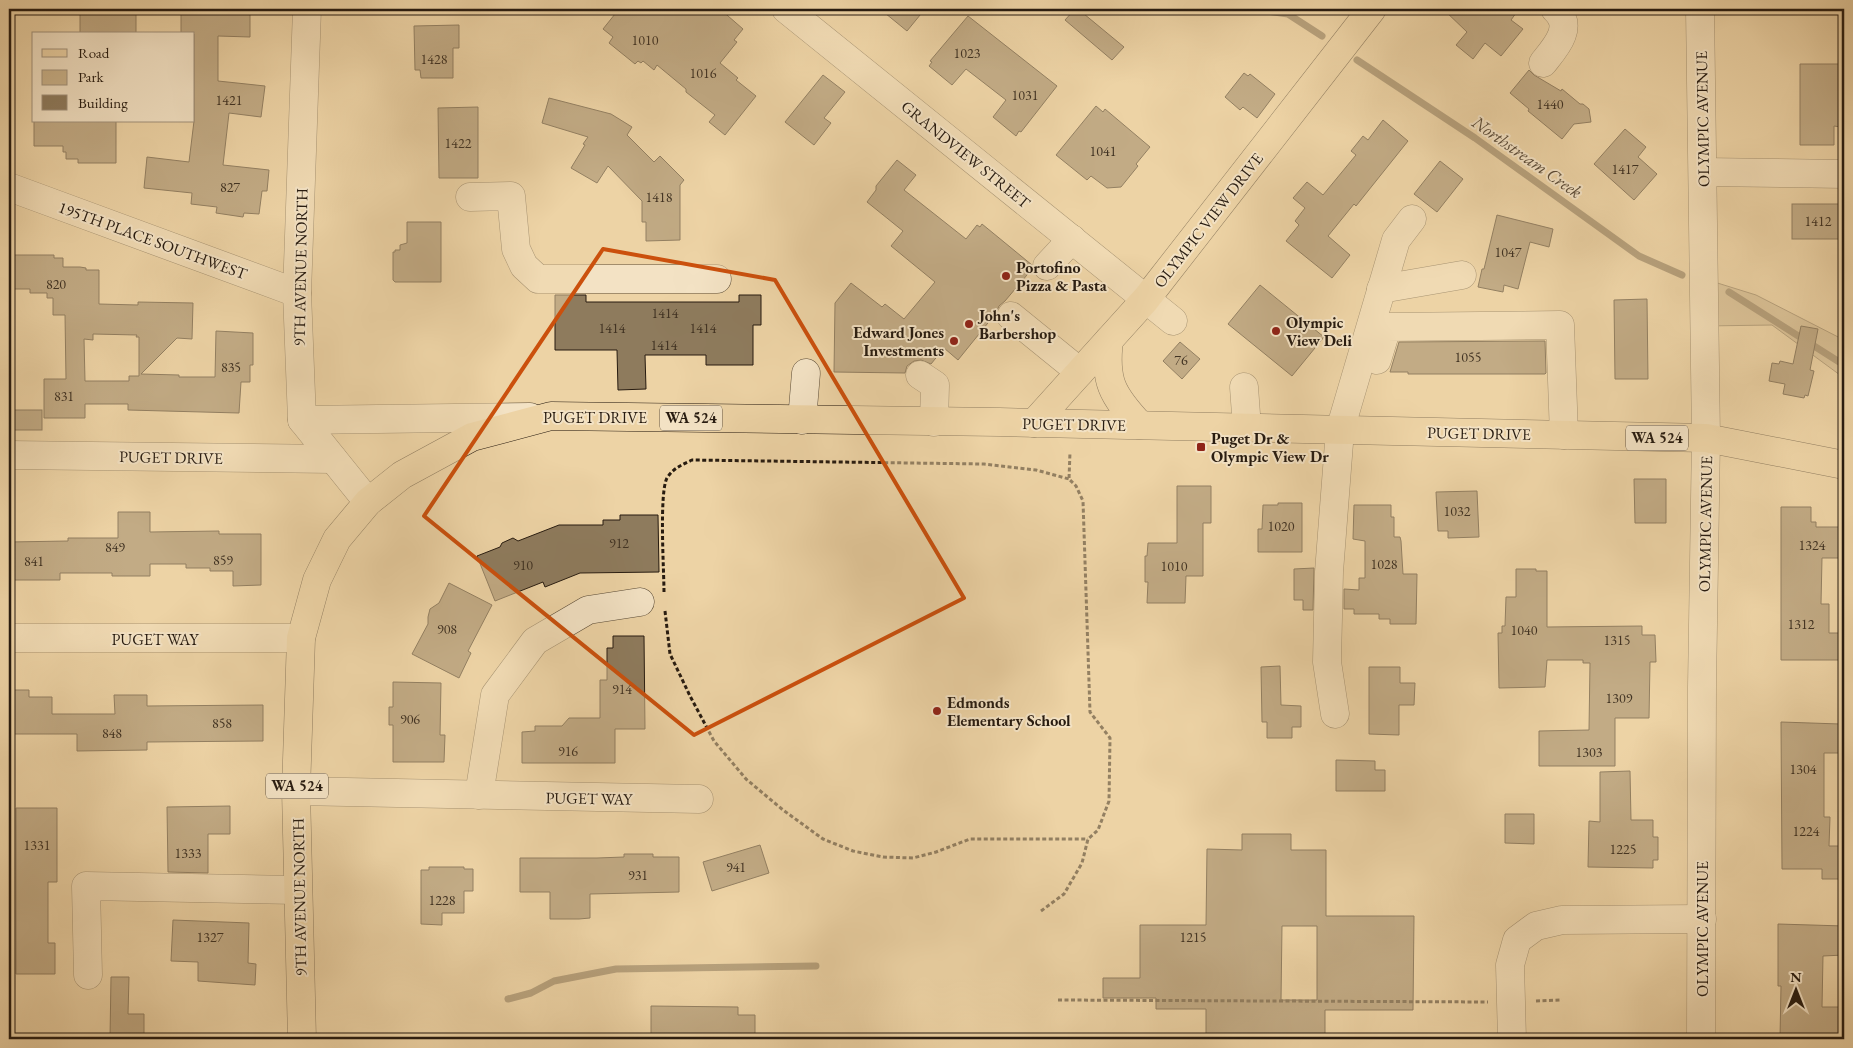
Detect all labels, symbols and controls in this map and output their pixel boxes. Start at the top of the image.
house number: 1010 [632,31,659,49]
legend [32,32,195,122]
text: Road [78,43,110,62]
house number: 1023 [954,44,981,62]
house number: 1428 [421,50,448,68]
street label: OLYMPIC AVENUE [1691,51,1714,187]
house number: 1016 [690,64,717,82]
text: Park [78,67,105,86]
house number: 1031 [1012,86,1038,104]
house number: 1421 [216,91,242,109]
text: Building [78,93,128,112]
house number: 1440 [1537,95,1564,113]
street label: GRANDVIEW STREET [897,96,1035,213]
water label: Northstream Creek [1467,110,1587,203]
house number: 1422 [445,134,472,152]
house number: 1041 [1090,142,1116,160]
street label: OLYMPIC VIEW DRIVE [1149,149,1268,292]
house number: 1417 [1612,160,1639,178]
house number: 827 [220,178,240,196]
street label: 9TH AVENUE NORTH [289,188,312,346]
house number: 1418 [646,188,673,206]
street label: 195TH PLACE SOUTHWEST [56,197,250,285]
house number: 1412 [1805,212,1832,230]
house number: 1047 [1495,243,1522,261]
place label: Portofino Pizza & Pasta [1016,257,1108,296]
marker: Portofino Pizza & Pasta [1000,270,1012,282]
house number: 820 [46,275,66,293]
house number: 1414 [652,304,679,322]
place label: John's Barbershop [977,305,1056,344]
place label: Olympic View Deli [1286,312,1352,351]
marker: John's Barbershop [963,318,975,330]
house number: 1414 [599,319,626,337]
house number: 1414 [690,319,717,337]
place label: Edward Jones Investments [853,322,944,361]
marker: Olympic View Deli [1270,325,1282,337]
marker: Edward Jones Investments [948,335,960,347]
house number: 1414 [651,336,678,354]
house number: 1055 [1455,348,1481,366]
house number: 76 [1174,351,1188,369]
house number: 835 [221,358,241,376]
house number: 831 [54,387,74,405]
road number: WA 524 [660,406,722,430]
street label: PUGET DRIVE [543,407,647,428]
street label: PUGET DRIVE [1022,413,1126,436]
street label: PUGET DRIVE [1427,422,1531,445]
road number: WA 524 [1626,426,1688,450]
place label: Puget Dr & Olympic View Dr [1211,428,1329,467]
marker: Puget Dr & Olympic View Dr [1195,441,1207,453]
street label: PUGET DRIVE [119,446,223,469]
street label: OLYMPIC AVENUE [1694,456,1717,592]
house number: 1032 [1444,502,1471,520]
house number: 1020 [1268,517,1295,535]
house number: 912 [609,534,629,552]
house number: 1324 [1799,536,1826,554]
house number: 849 [105,538,125,556]
house number: 859 [213,551,233,569]
house number: 841 [24,552,44,570]
house number: 1028 [1371,555,1398,573]
house number: 910 [513,556,533,574]
house number: 1010 [1161,557,1188,575]
house number: 1312 [1788,615,1815,633]
house number: 908 [437,620,457,638]
house number: 1040 [1511,621,1538,639]
street label: PUGET WAY [112,629,199,650]
house number: 1315 [1604,631,1630,649]
house number: 914 [612,680,632,698]
house number: 1309 [1606,689,1633,707]
place label: Edmonds Elementary School [947,692,1071,731]
marker: Edmonds Elementary School [931,705,943,717]
house number: 906 [400,710,420,728]
house number: 858 [212,714,232,732]
house number: 848 [102,724,122,742]
house number: 916 [558,742,578,760]
house number: 1303 [1576,743,1603,761]
house number: 1304 [1790,760,1817,778]
road number: WA 524 [266,774,328,798]
street label: PUGET WAY [545,787,633,810]
street label: 9TH AVENUE NORTH [288,818,311,976]
house number: 1224 [1793,822,1820,840]
house number: 1331 [24,836,50,854]
house number: 1225 [1610,840,1636,858]
house number: 1333 [175,844,202,862]
house number: 941 [726,858,746,876]
street label: OLYMPIC AVENUE [1692,861,1713,997]
house number: 931 [628,866,648,884]
house number: 1228 [429,891,456,909]
house number: 1327 [197,928,224,946]
house number: 1215 [1180,928,1206,946]
north arrow [1770,966,1820,1016]
text: N [1790,968,1802,986]

